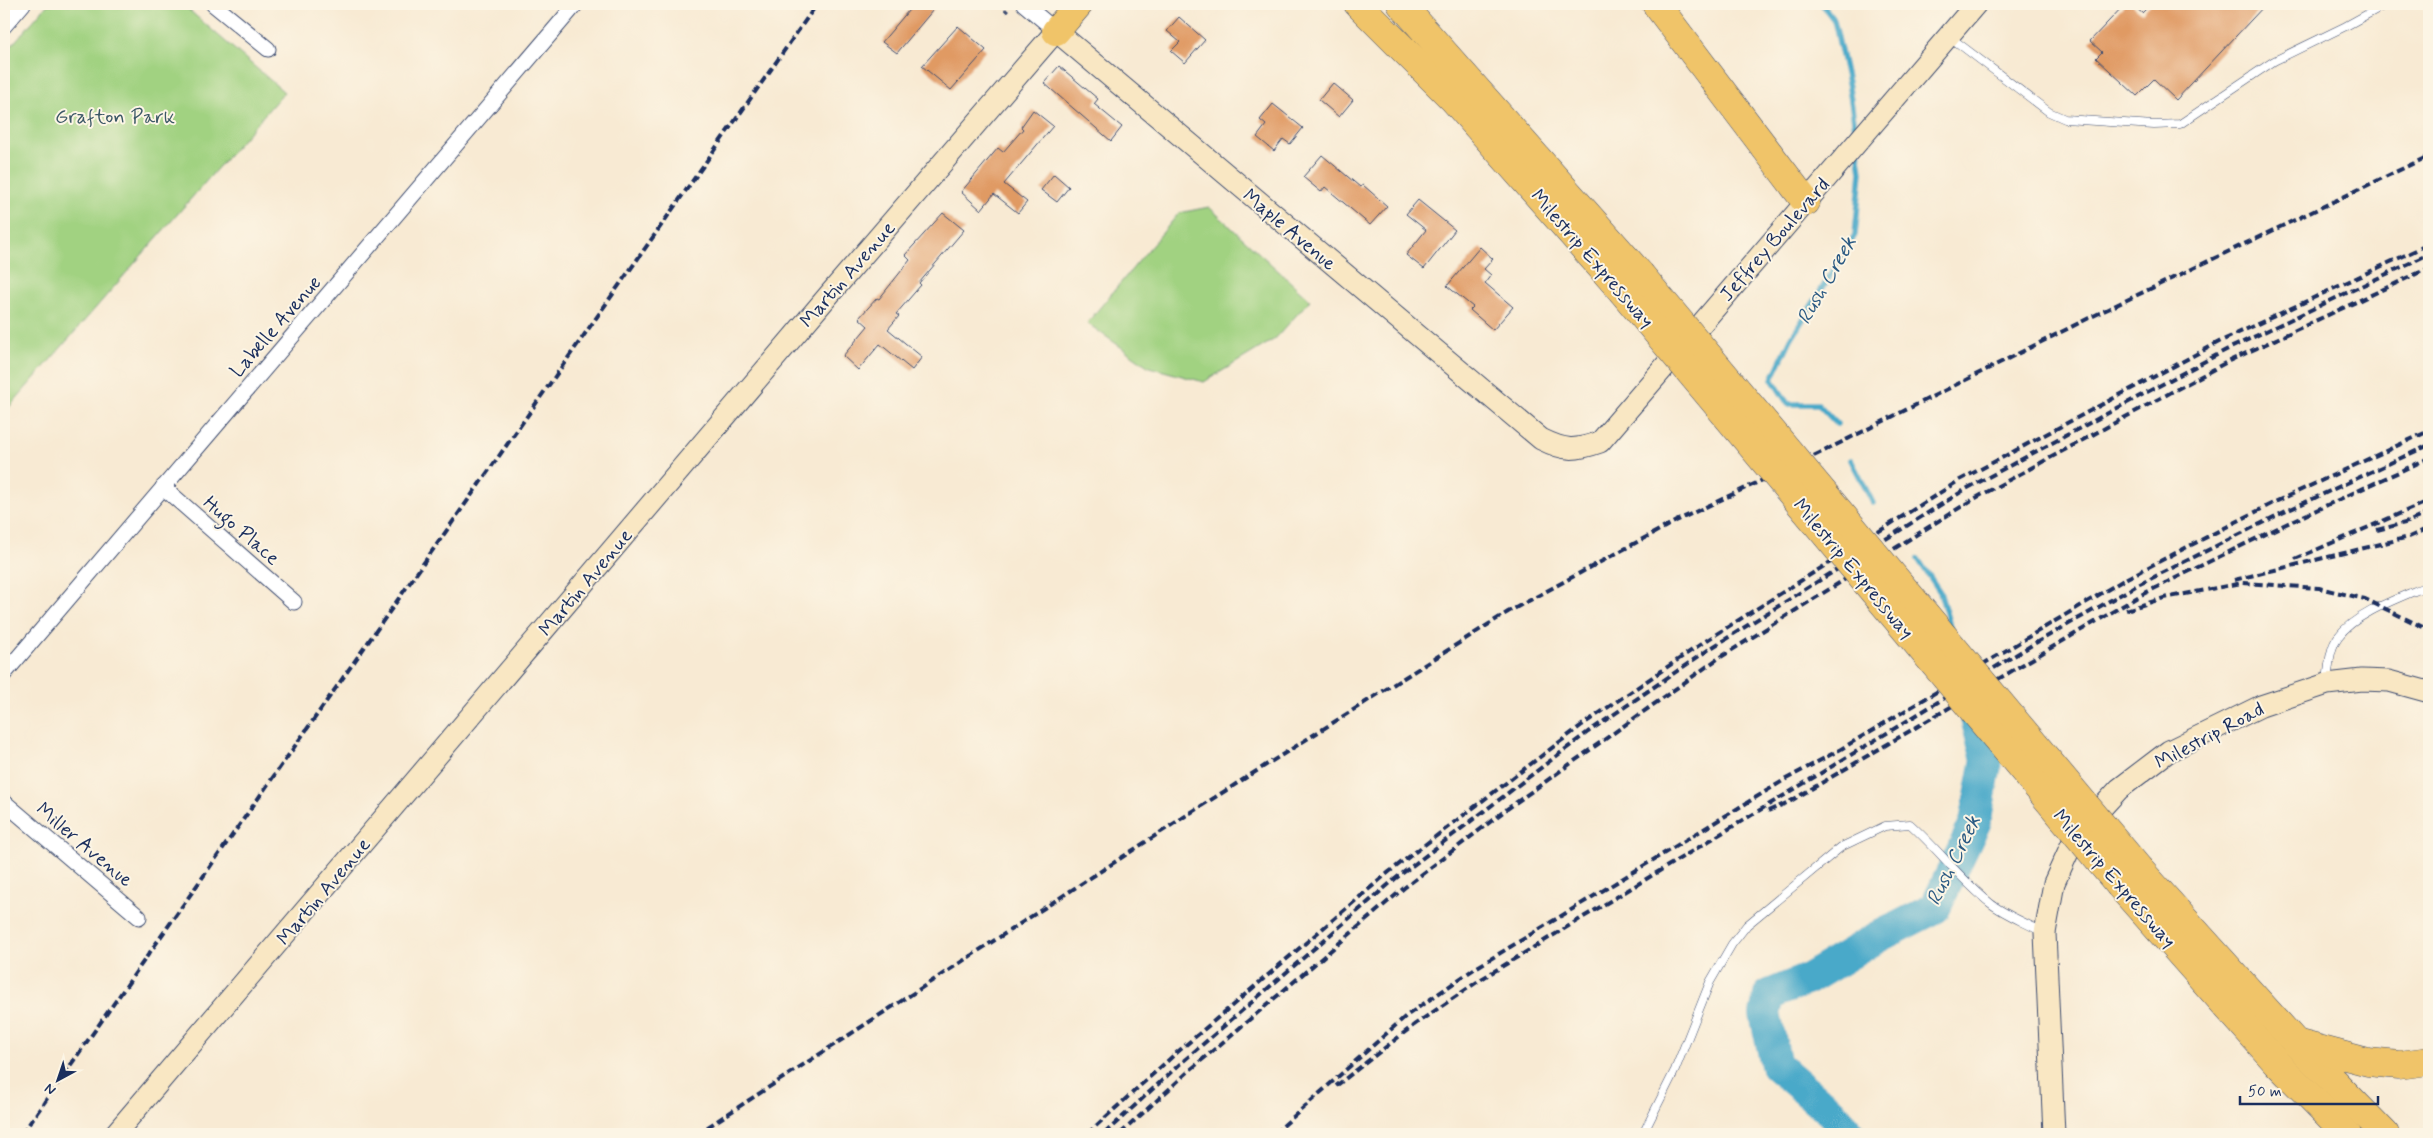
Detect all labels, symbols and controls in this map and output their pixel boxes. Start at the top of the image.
park label: Grafton Park [55,104,175,131]
street label: Jeffrey Boulevard [1714,172,1836,308]
street label: Maple Avenue [1236,183,1342,277]
street label: Milestrip Expressway [1524,184,1660,334]
street label: Martin Avenue [794,216,902,334]
water label: Rush Creek [1790,231,1863,330]
street label: Labelle Avenue [224,270,328,384]
street label: Hugo Place [195,490,285,574]
street label: Milestrip Expressway [1786,493,1920,645]
street label: Martin Avenue [533,523,639,643]
street label: Milestrip Road [2150,696,2269,776]
street label: Miller Avenue [30,797,138,894]
street label: Milestrip Expressway [2046,804,2182,954]
water label: Rush Creek [1920,810,1988,910]
street label: Martin Avenue [271,832,377,952]
north arrow [32,1056,82,1106]
scale bar [2240,1073,2378,1105]
text: N [41,1079,60,1099]
text: 50 m [2248,1082,2282,1102]

